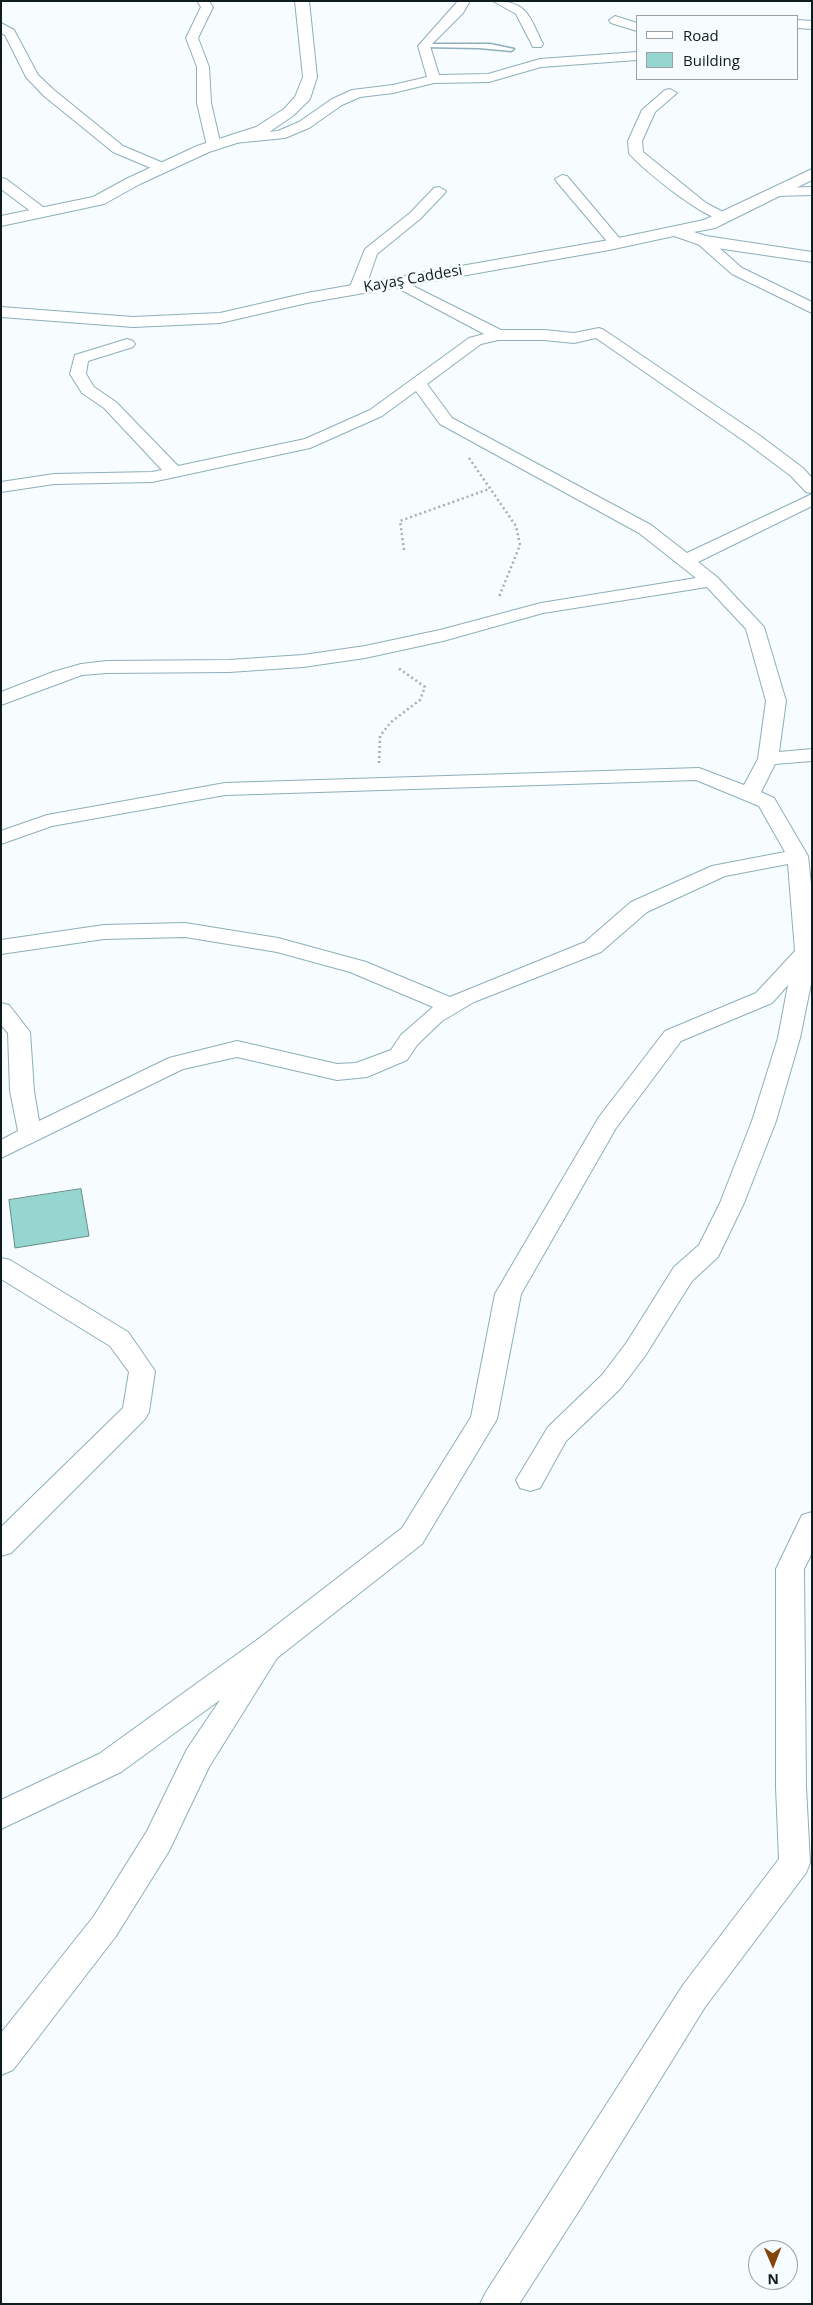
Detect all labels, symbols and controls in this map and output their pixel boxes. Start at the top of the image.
legend [636,15,798,80]
text: Road [683,25,719,45]
text: Building [683,50,740,70]
street label: Kayaş Caddesi [362,261,464,297]
north arrow [748,2240,798,2290]
text: N [767,2270,779,2289]

